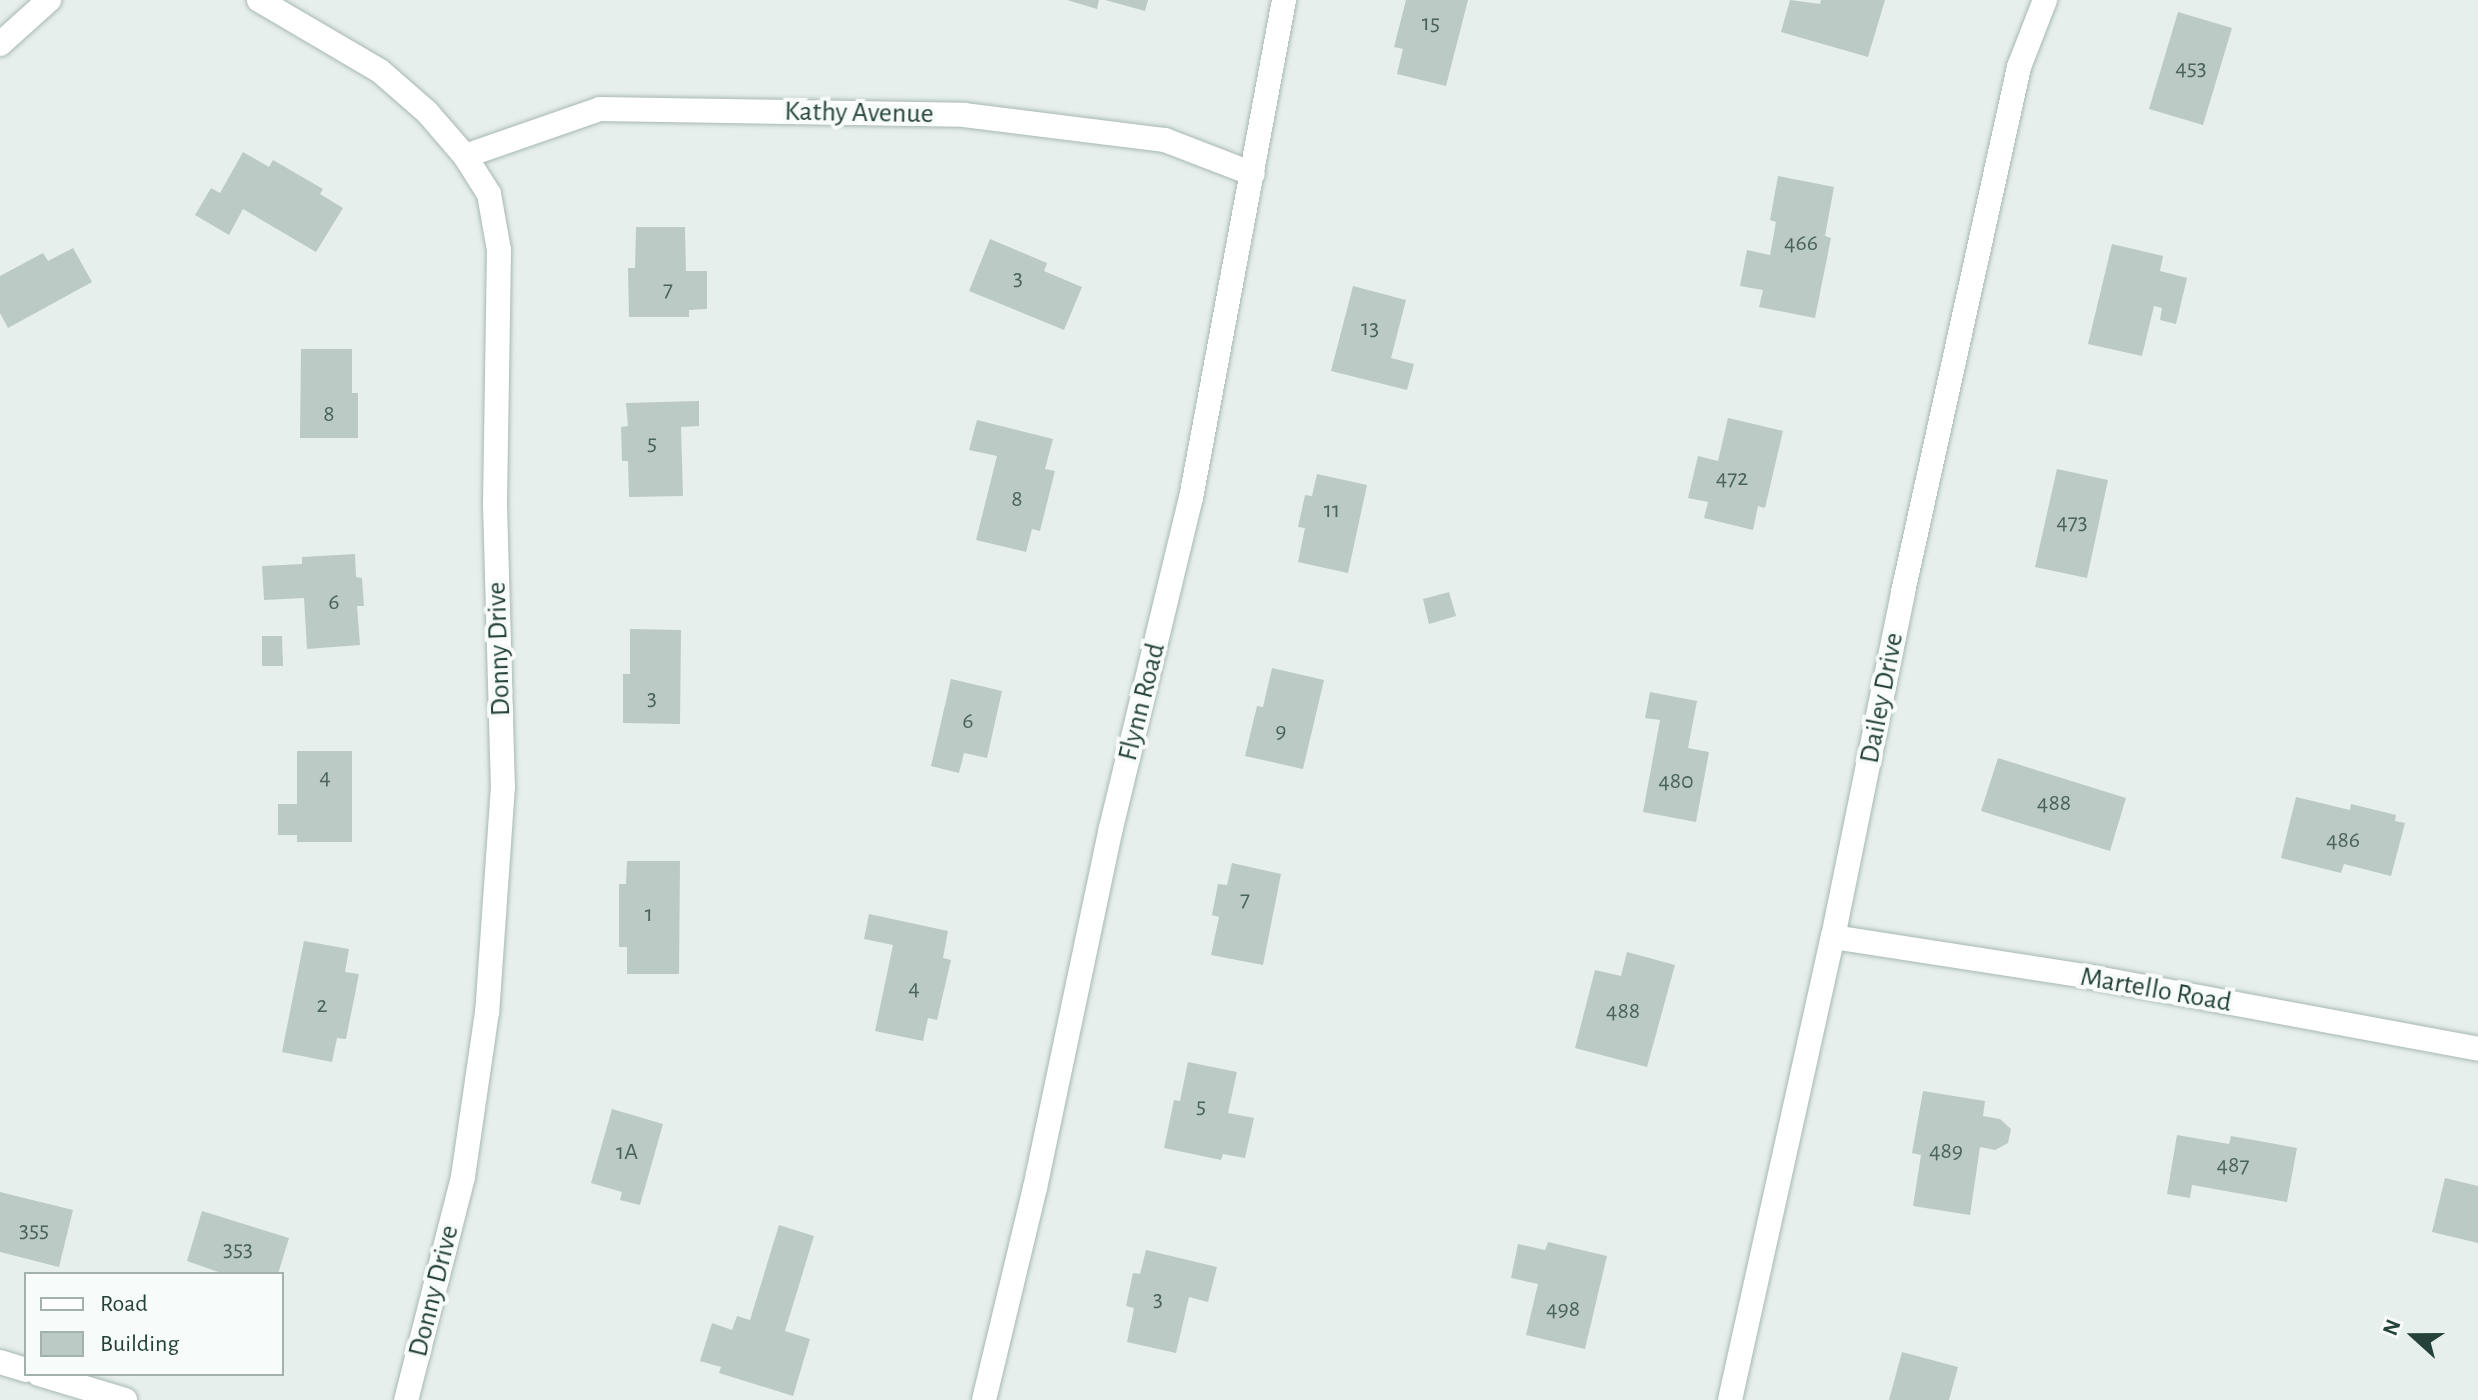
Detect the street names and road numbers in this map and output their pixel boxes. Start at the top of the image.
street label: Kathy Avenue [784,95,934,131]
street label: Donny Drive [480,581,518,717]
street label: Dailey Drive [1853,630,1911,766]
street label: Flynn Road [1111,640,1173,764]
street label: Martello Road [2078,960,2234,1020]
street label: Donny Drive [401,1222,467,1360]

